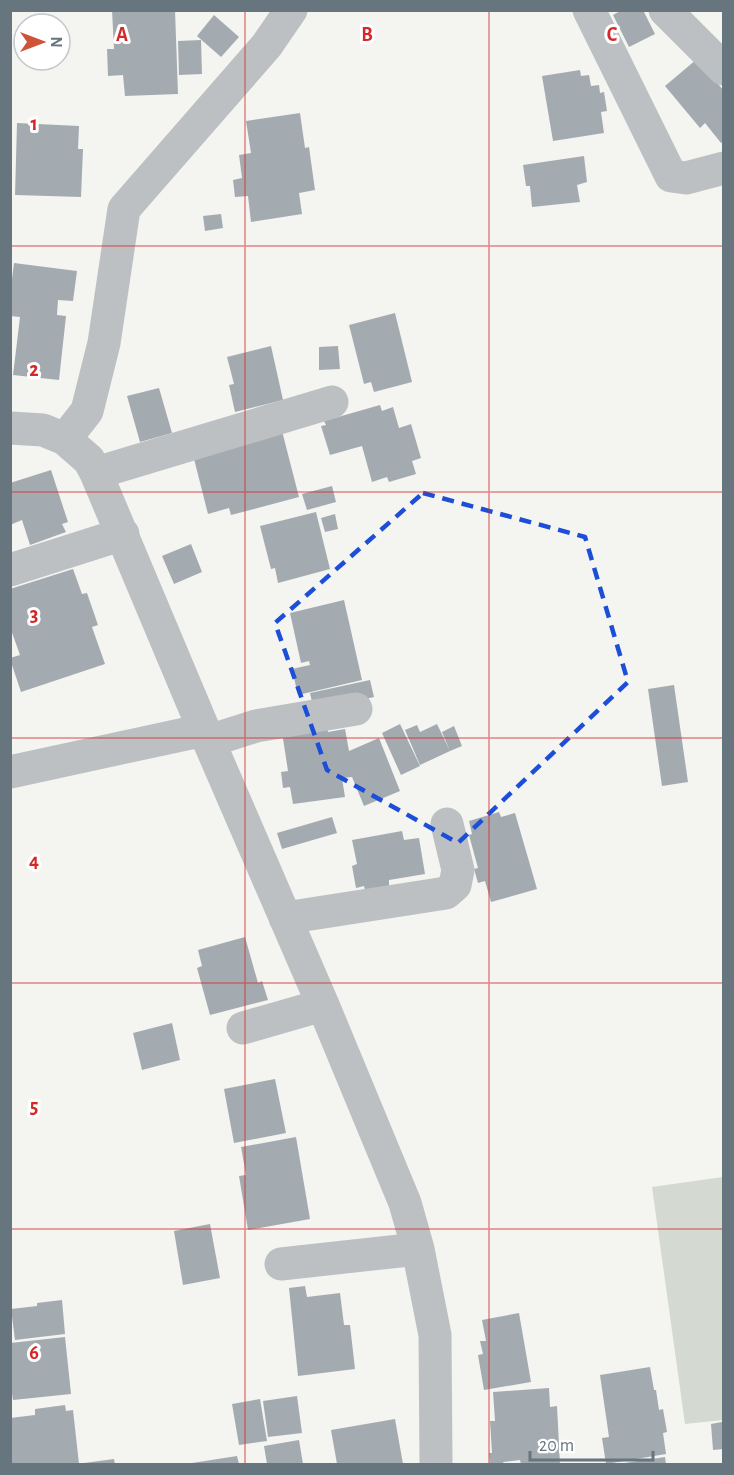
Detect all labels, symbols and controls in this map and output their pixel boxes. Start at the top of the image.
north arrow [12,12,72,72]
text: A [116,25,128,45]
text: B [361,25,373,45]
text: C [607,25,618,45]
text: N [48,36,64,48]
text: 1 [30,114,38,134]
text: 2 [29,360,39,380]
text: 3 [30,605,38,625]
text: 4 [29,851,39,871]
text: 5 [30,1097,38,1117]
text: 6 [29,1343,39,1363]
scale bar [530,1424,653,1462]
text: 20 m [539,1437,574,1455]

